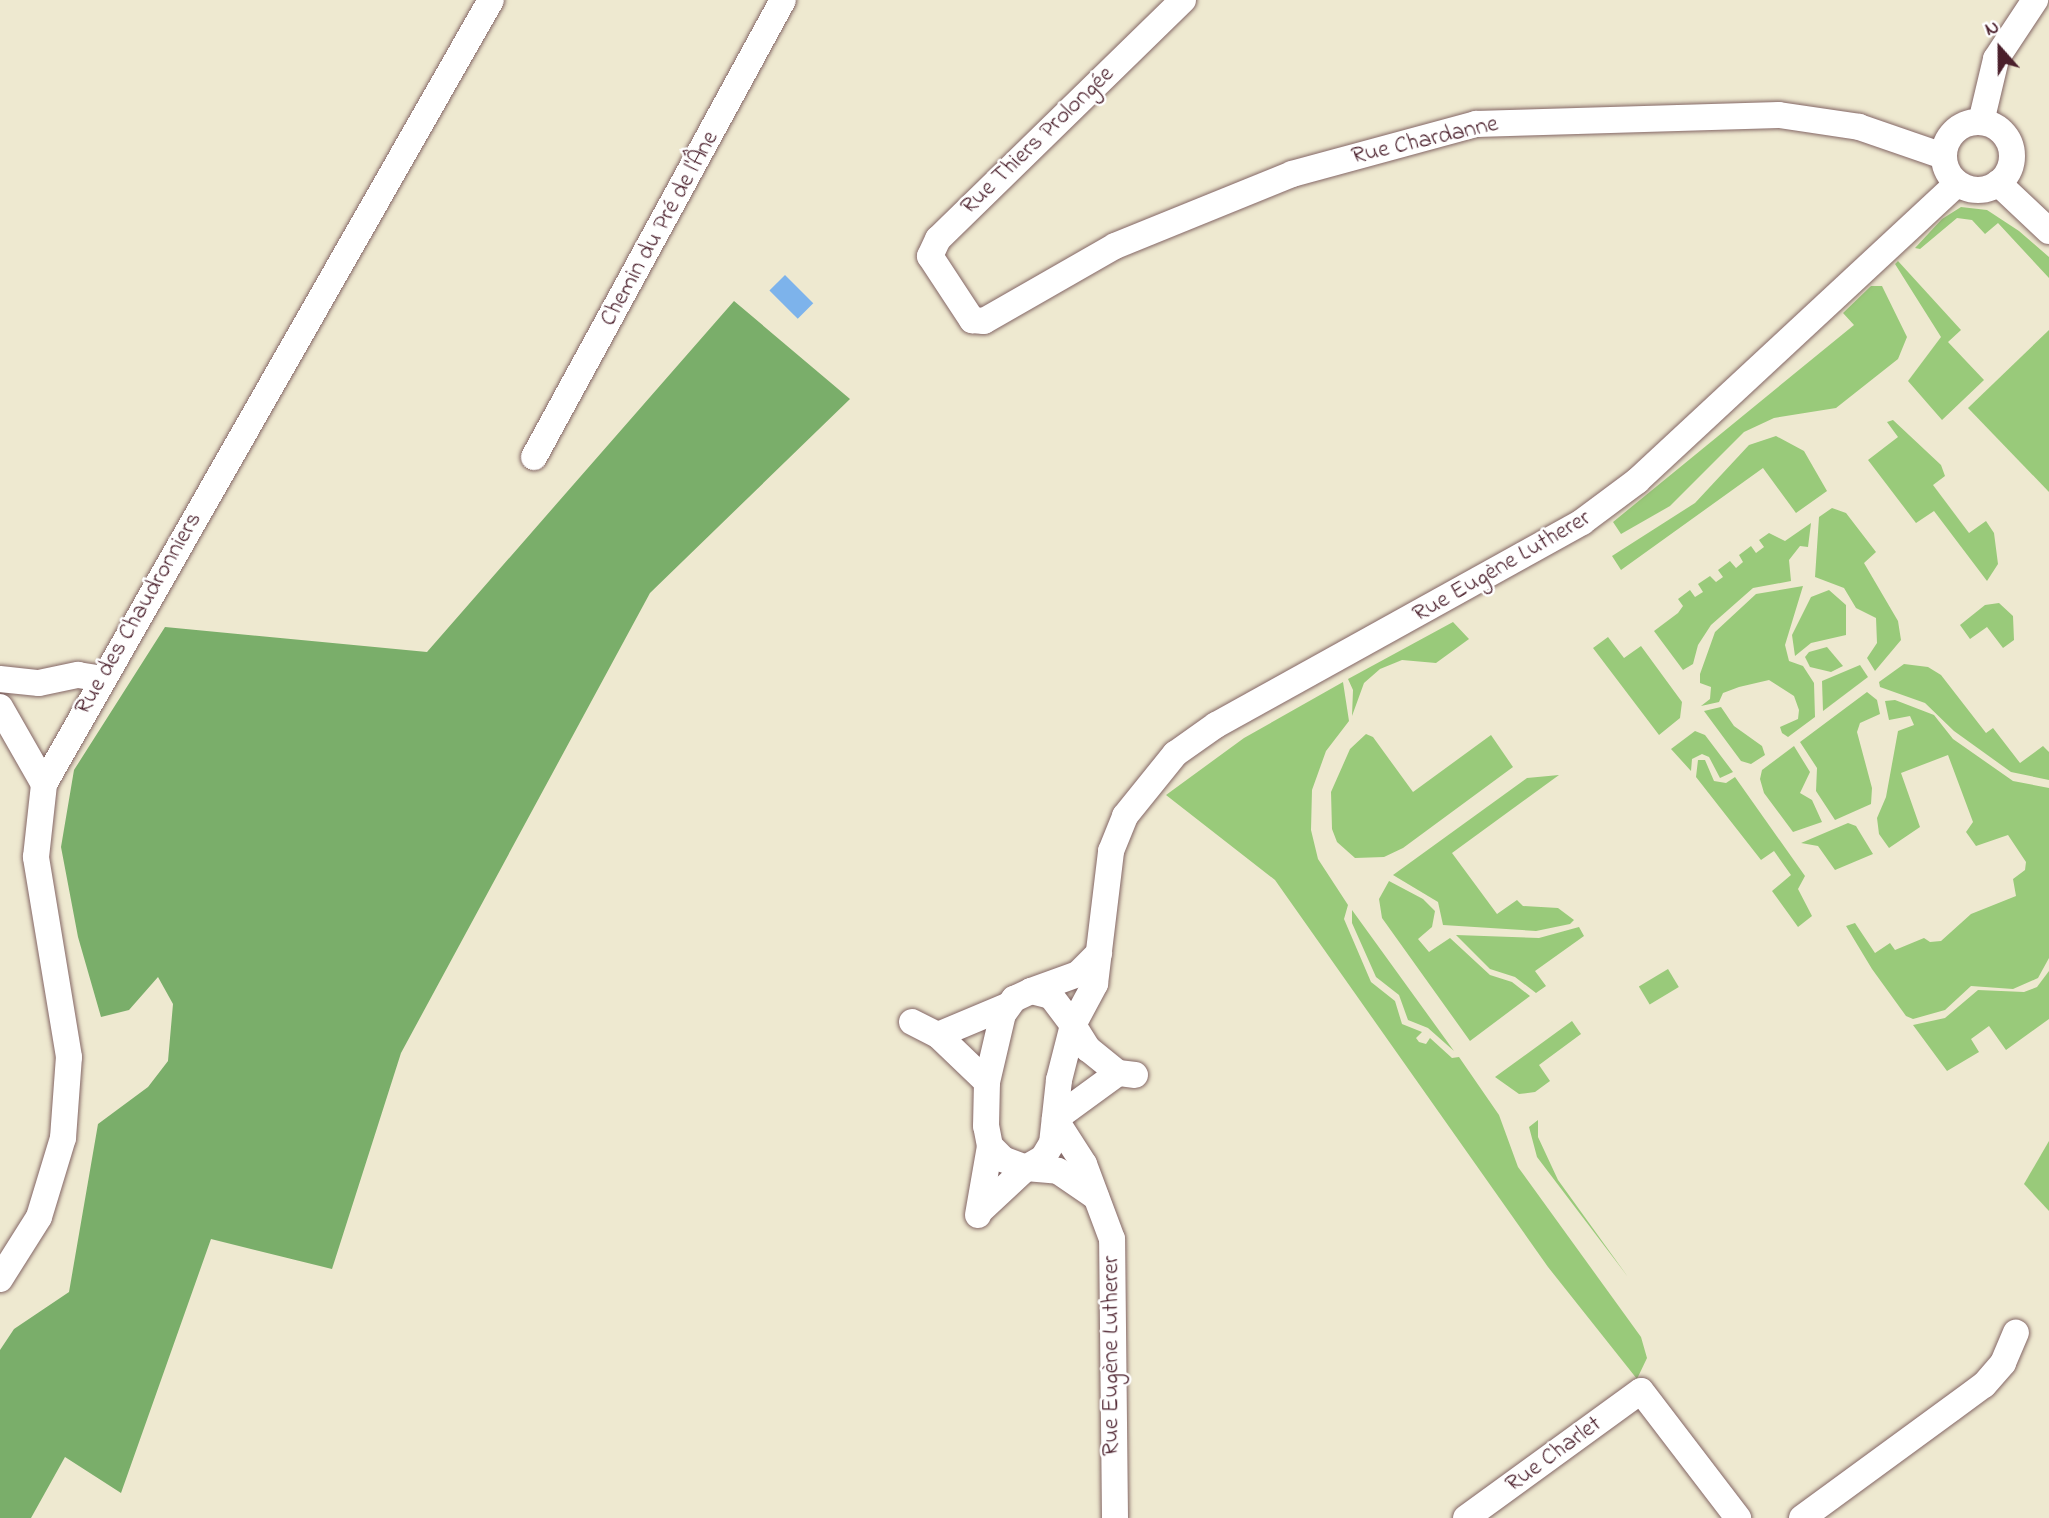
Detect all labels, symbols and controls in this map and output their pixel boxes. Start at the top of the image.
north arrow [1965,14,2035,84]
text: N [1981,14,2003,44]
street label: Rue Thiers Prolongée [955,61,1121,221]
street label: Rue Chardanne [1349,110,1501,172]
street label: Chemin du Pré de l'Âne [594,126,726,332]
street label: Rue Eugène Lutherer [1408,504,1596,630]
street label: Rue des Chaudronniers [69,508,209,720]
street label: Rue Eugène Lutherer [1098,1256,1126,1456]
street label: Rue Charlet [1500,1411,1608,1499]

